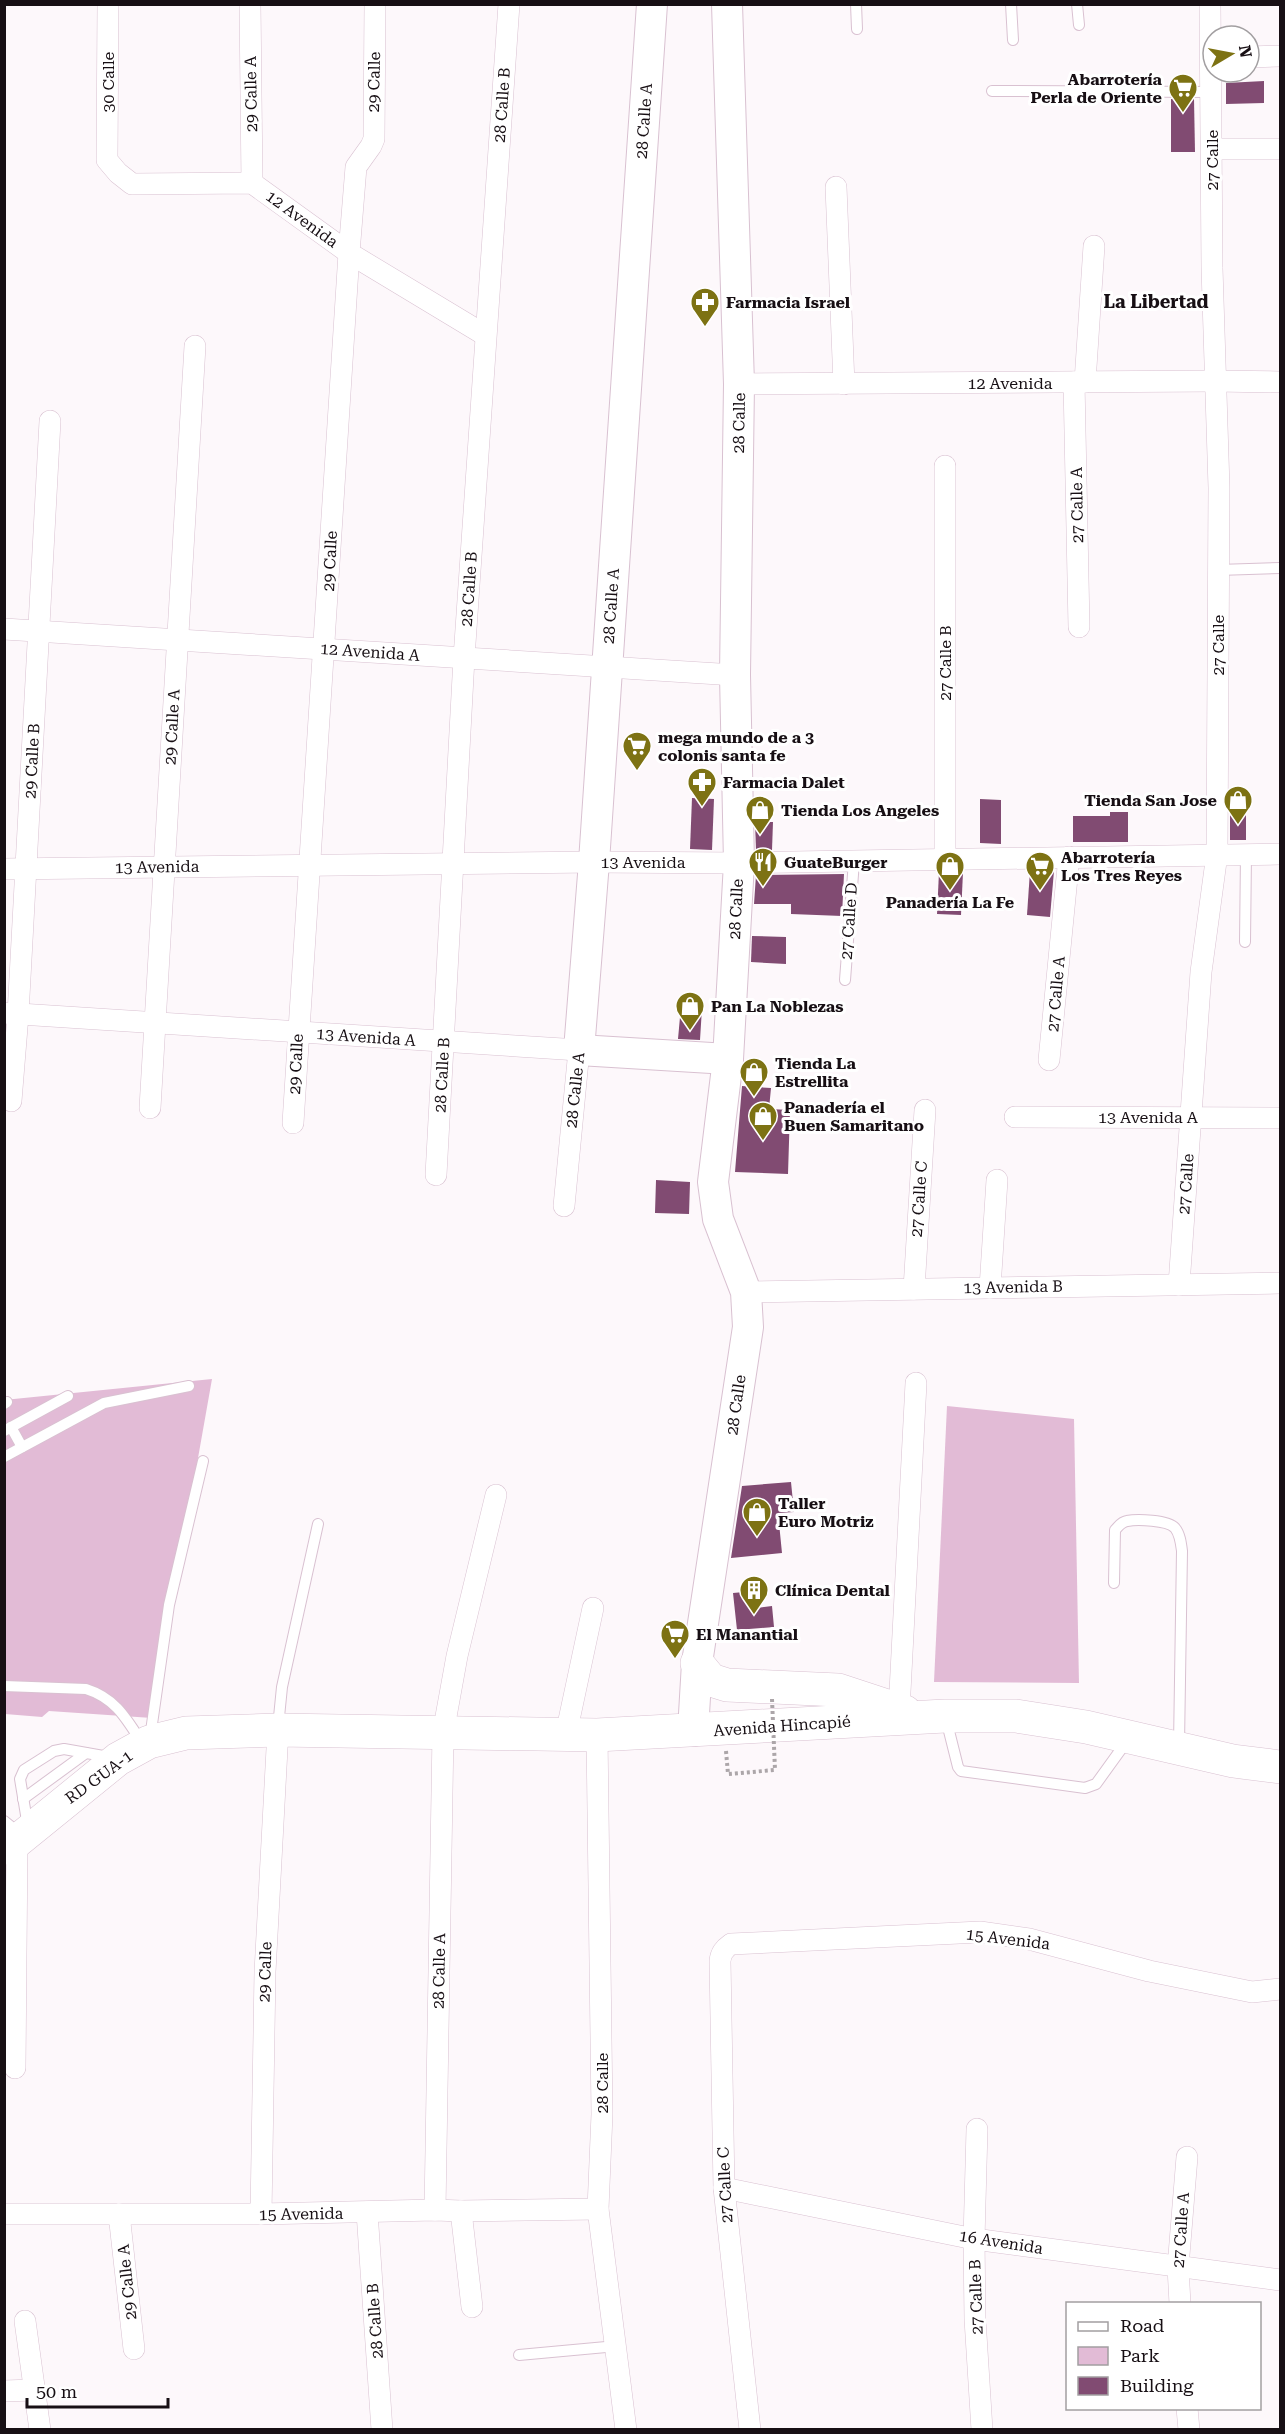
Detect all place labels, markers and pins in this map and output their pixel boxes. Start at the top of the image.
place label: Abarrotería Perla de Oriente [1031,70,1163,107]
supermarket icon: Abarrotería Perla de Oriente [1167,72,1199,114]
pharmacy icon: Farmacia Israel [689,286,721,328]
place label: Farmacia Israel [726,293,851,312]
place label: mega mundo de a 3 colonis santa fe [658,728,814,765]
supermarket icon: mega mundo de a 3 colonis santa fe [621,730,653,772]
pharmacy icon: Farmacia Dalet [686,766,718,808]
place label: Farmacia Dalet [723,773,845,792]
shop icon: Tienda San Jose [1222,784,1254,826]
place label: Tienda San Jose [1084,791,1217,810]
shop icon: Tienda Los Angeles [744,794,776,836]
place label: Tienda Los Angeles [781,801,939,820]
restaurant icon: GuateBurger [747,846,779,888]
place label: Abarrotería Los Tres Reyes [1061,848,1182,885]
shop icon: Panadería La Fe [934,850,966,892]
supermarket icon: Abarrotería Los Tres Reyes [1024,850,1056,892]
place label: GuateBurger [784,853,887,872]
place label: Panadería La Fe [886,893,1014,912]
shop icon: Pan La Noblezas [674,990,706,1032]
place label: Pan La Noblezas [711,997,844,1016]
place label: Tienda La Estrellita [775,1054,856,1091]
shop icon: Tienda La Estrellita [738,1056,770,1098]
place label: Panadería el Buen Samaritano [784,1098,924,1135]
shop icon: Panadería el Buen Samaritano [747,1100,779,1142]
place label: Taller Euro Motriz [778,1494,874,1531]
shop icon: Taller Euro Motriz [741,1496,773,1538]
building icon: Clínica Dental [738,1574,770,1616]
place label: Clínica Dental [775,1581,891,1600]
supermarket icon: El Manantial [659,1618,691,1660]
place label: El Manantial [696,1625,799,1644]

